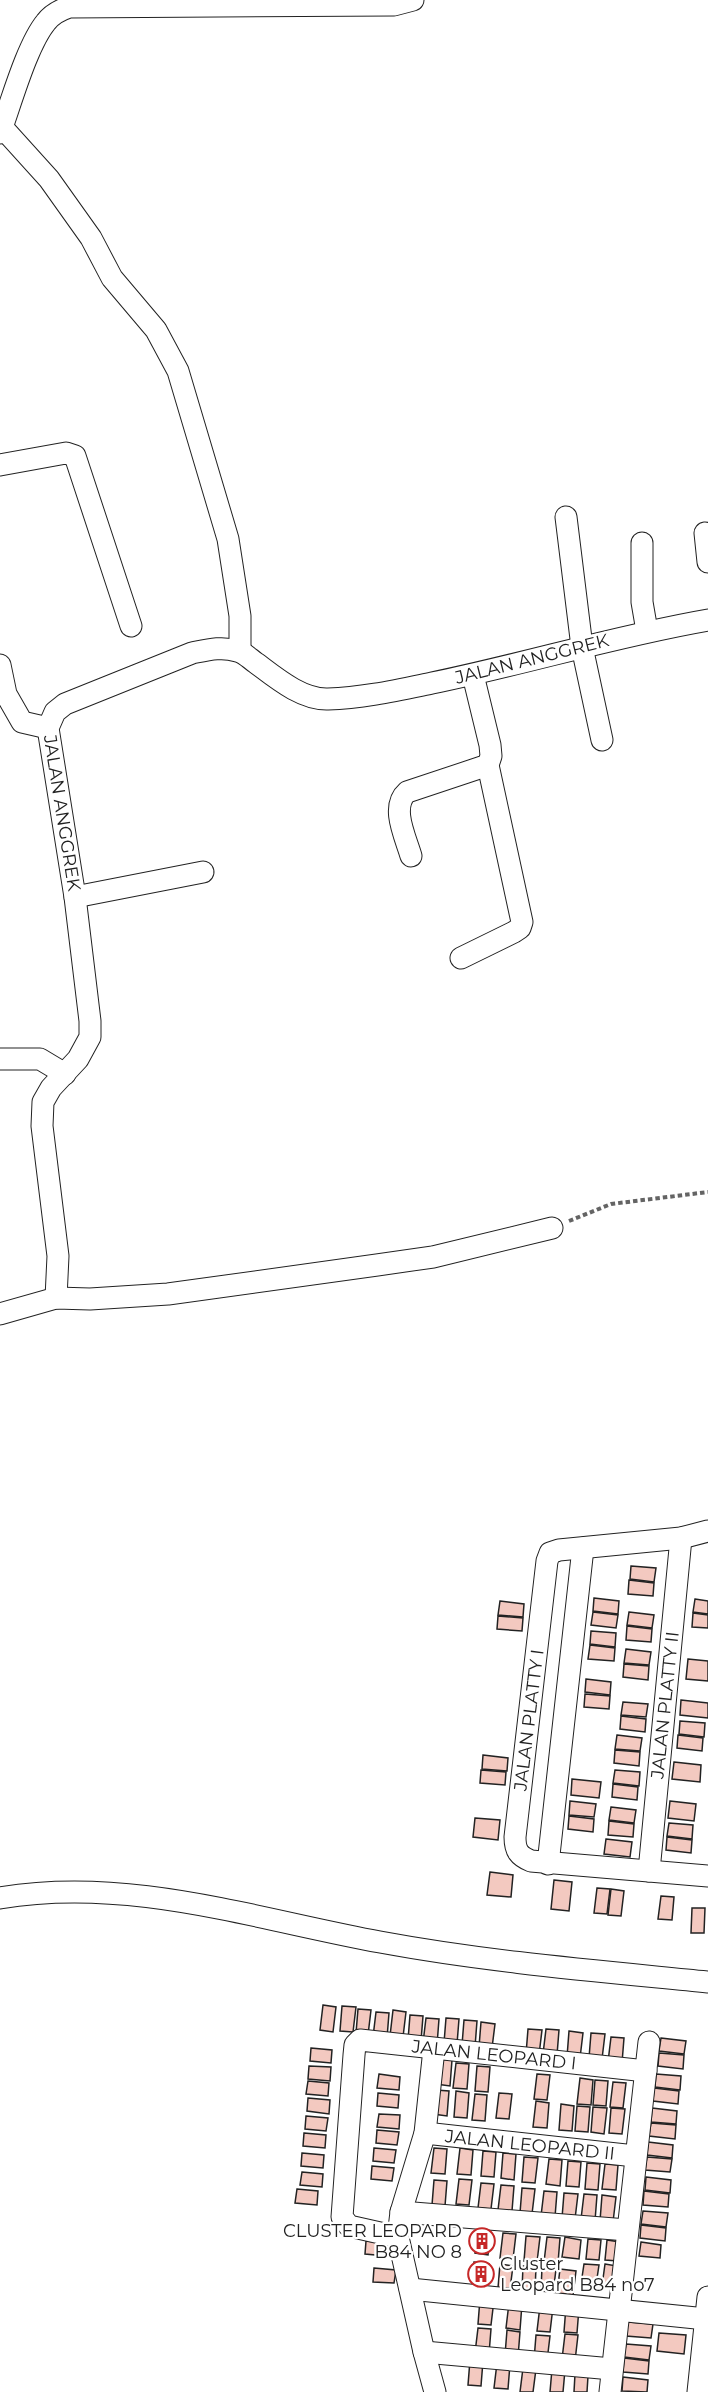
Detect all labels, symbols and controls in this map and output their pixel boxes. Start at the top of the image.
street label: JALAN ANGGREK [452,629,611,689]
street label: JALAN ANGGREK [39,732,85,893]
street label: JALAN PLATTY II [646,1630,684,1781]
street label: JALAN PLATTY I [509,1648,549,1793]
street label: JALAN LEOPARD I [410,2035,577,2075]
street label: JALAN LEOPARD II [443,2125,616,2165]
place label: CLUSTER LEOPARD B84 NO 8 [283,2220,462,2263]
building icon: CLUSTER LEOPARD B84 NO 8 [467,2226,497,2256]
place label: Cluster Leopard B84 no7 [500,2253,655,2296]
building icon: Cluster Leopard B84 no7 [466,2259,496,2289]

